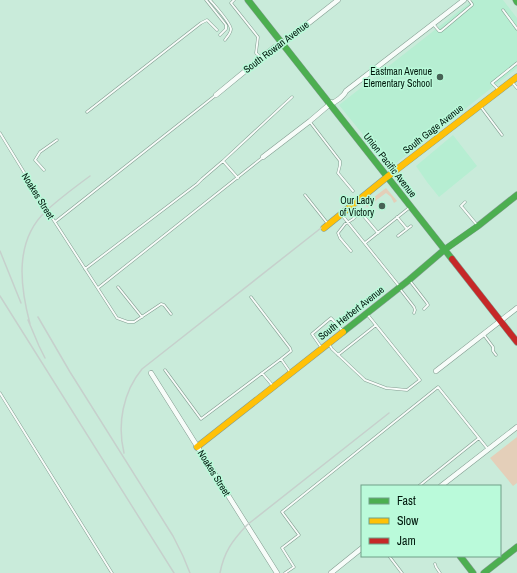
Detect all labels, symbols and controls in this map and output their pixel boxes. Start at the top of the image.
street label: South Rowan Avenue [241,18,312,76]
place label: Eastman Avenue Elementary School [363,65,432,90]
marker: Eastman Avenue Elementary School [435,72,445,82]
street label: South Gage Avenue [400,101,466,157]
street label: Union Pacific Avenue [361,130,420,200]
street label: Noakes Street [19,171,58,222]
place label: Our Lady of Victory [340,194,375,219]
marker: Our Lady of Victory [377,201,387,211]
street label: South Herbert Avenue [315,283,387,343]
street label: Noakes Street [195,448,234,499]
legend [361,485,501,557]
text: Fast [397,493,416,509]
text: Slow [397,513,419,529]
text: Jam [397,533,416,549]

